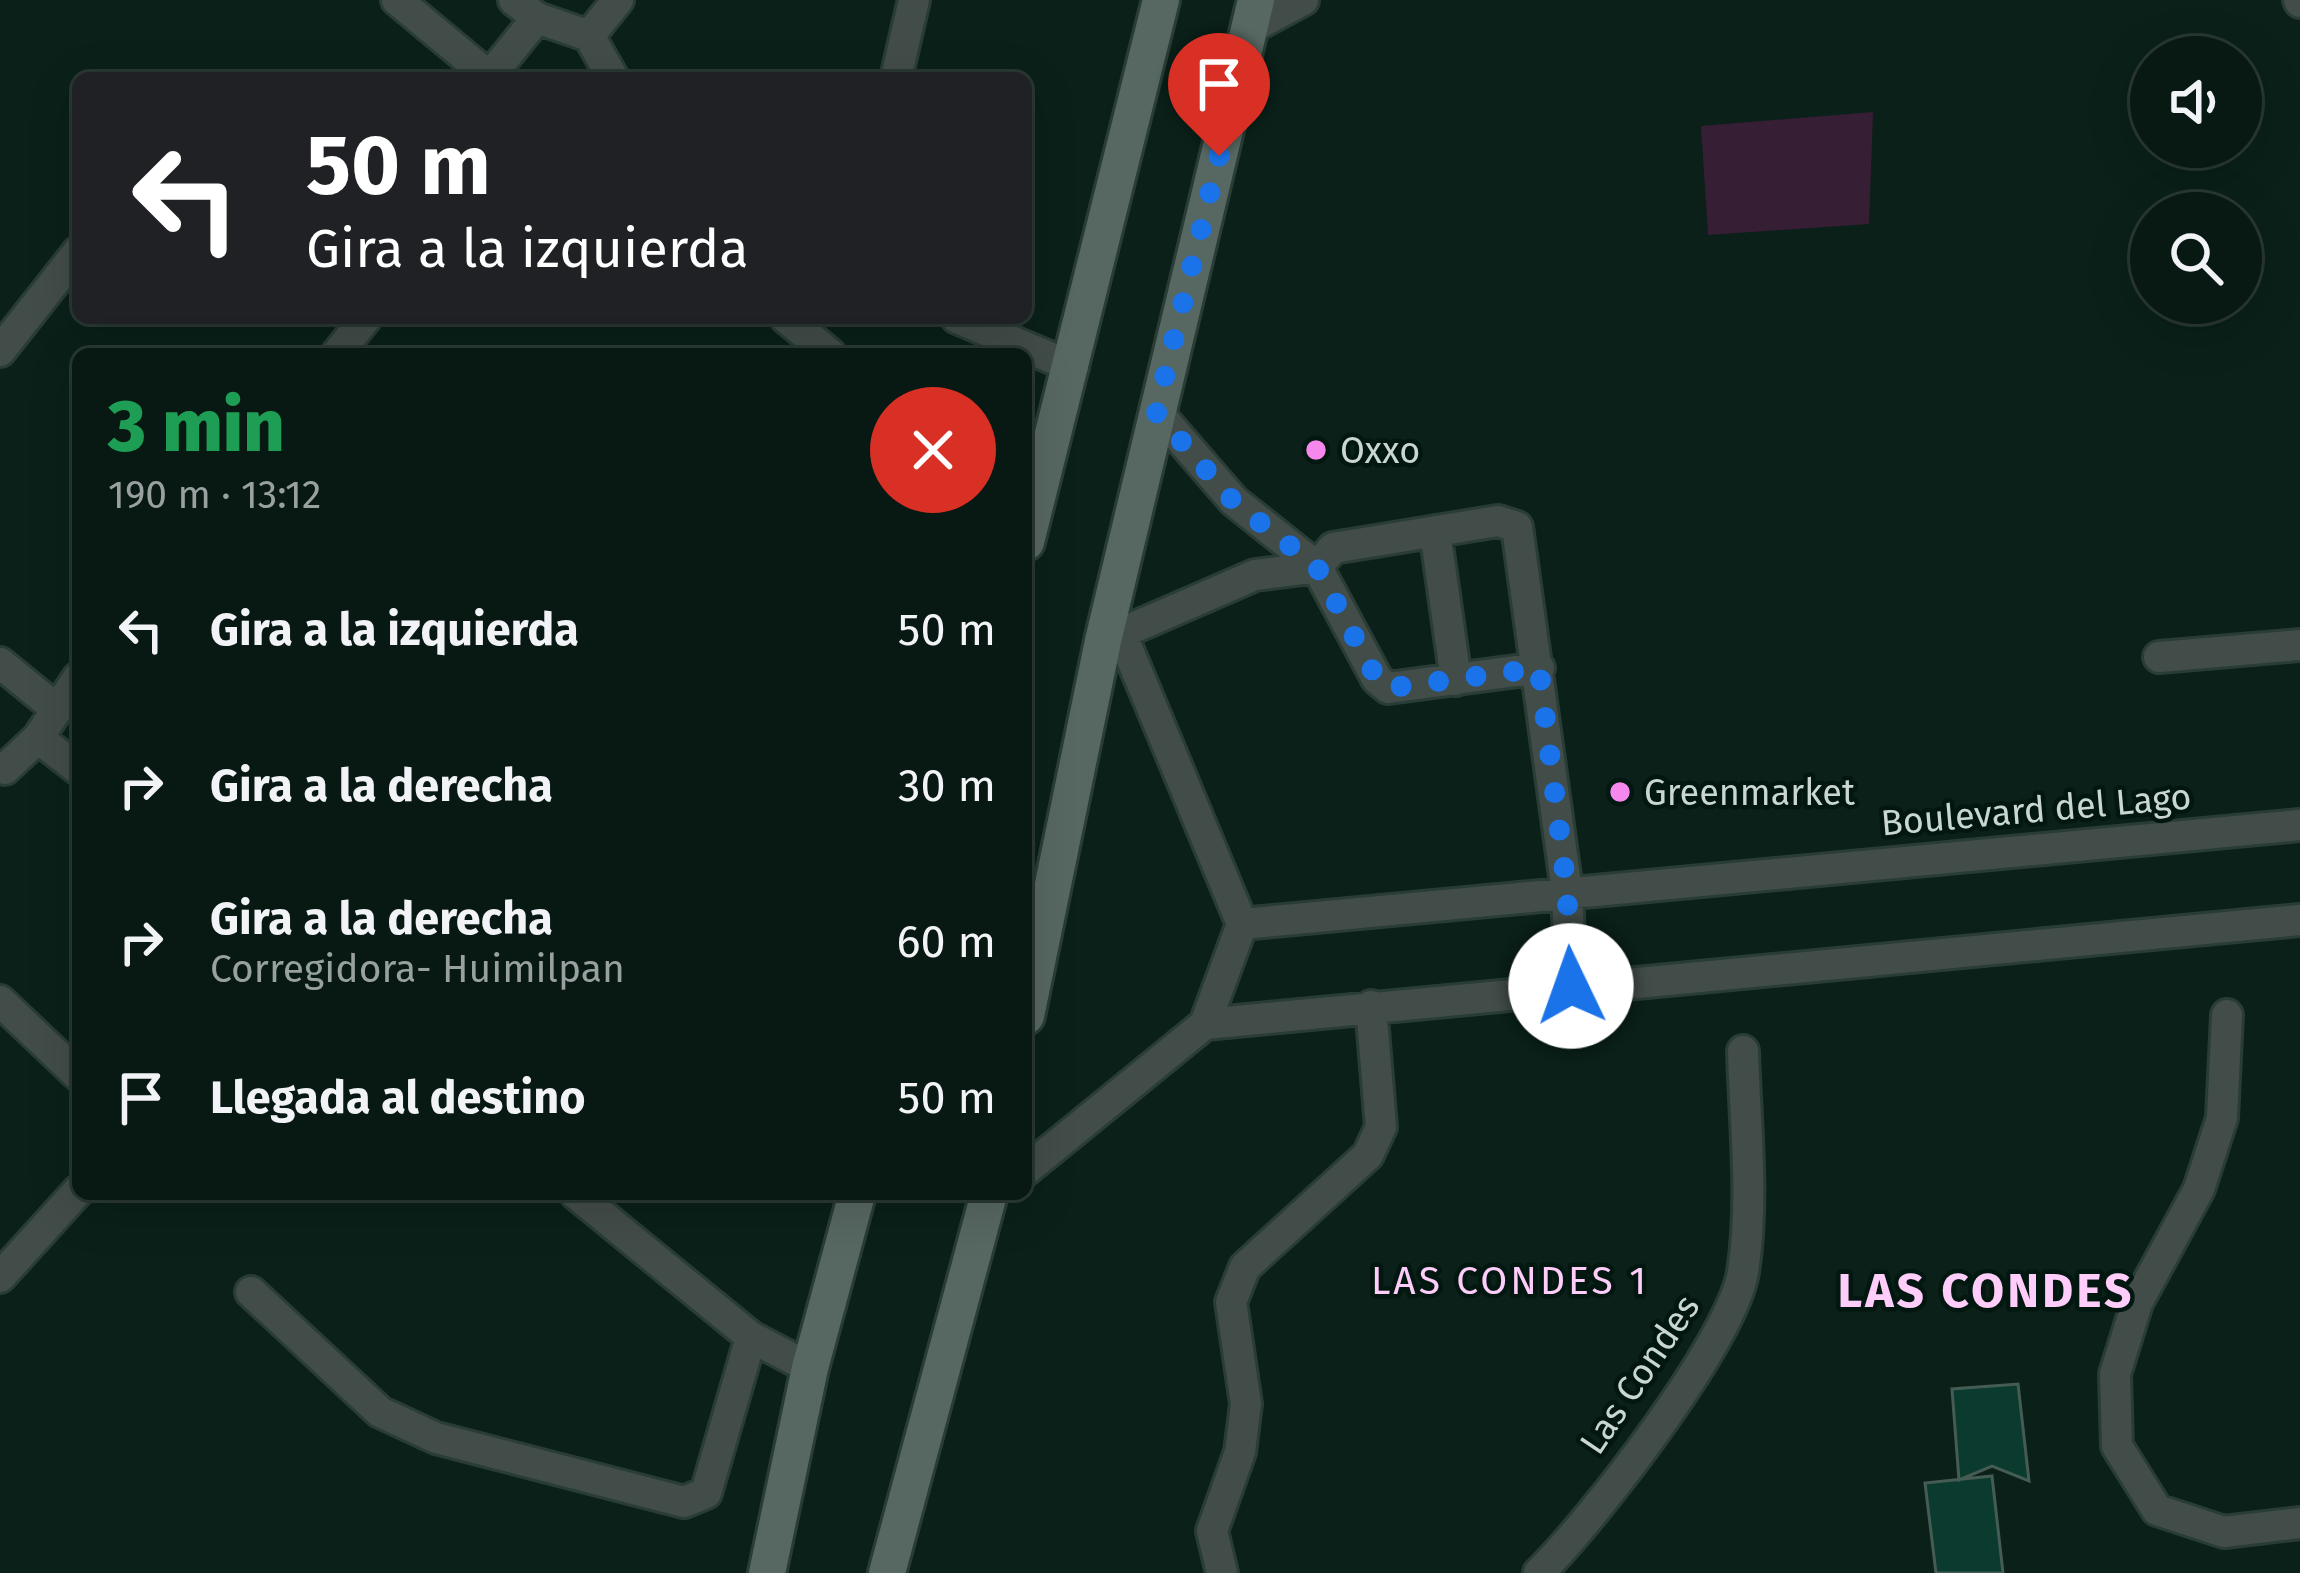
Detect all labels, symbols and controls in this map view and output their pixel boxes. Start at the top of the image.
pin [1168,33,1270,156]
map controls [2130,36,2262,324]
button: sound [2130,36,2262,168]
icon: arrive [1186,51,1252,117]
text: 50 m [306,115,491,216]
icon: left [108,120,264,276]
button: search [2130,192,2262,324]
text: Gira a la izquierda [306,217,749,281]
text: 3 min [108,384,285,470]
button: close [870,387,996,513]
place label: Oxxo [1340,429,1420,473]
marker: Oxxo [1303,437,1329,463]
text: 190 m · 13:12 [108,472,321,518]
icon: left [108,597,174,663]
text: Gira a la izquierda [210,603,579,657]
text: 50 m [898,603,996,657]
icon: right [108,753,174,819]
text: Gira a la derecha [210,759,553,813]
text: 30 m [898,759,996,813]
place label: Greenmarket [1644,771,1855,815]
street label: Boulevard del Lago [1879,775,2193,845]
marker: Greenmarket [1607,779,1633,805]
text: Gira a la derecha [210,892,553,946]
icon: right [108,909,174,975]
text: 60 m [896,915,996,969]
position arrow [1508,923,1634,1049]
text: Corregidora- Huimilpan [210,946,625,992]
icon: arrive [108,1065,174,1131]
text: Llegada al destino [210,1071,585,1125]
text: 50 m [898,1071,996,1125]
district label: LAS CONDES 1 [1371,1258,1649,1304]
district label: LAS CONDES [1838,1262,2134,1320]
street label: Las Condes [1571,1287,1709,1463]

